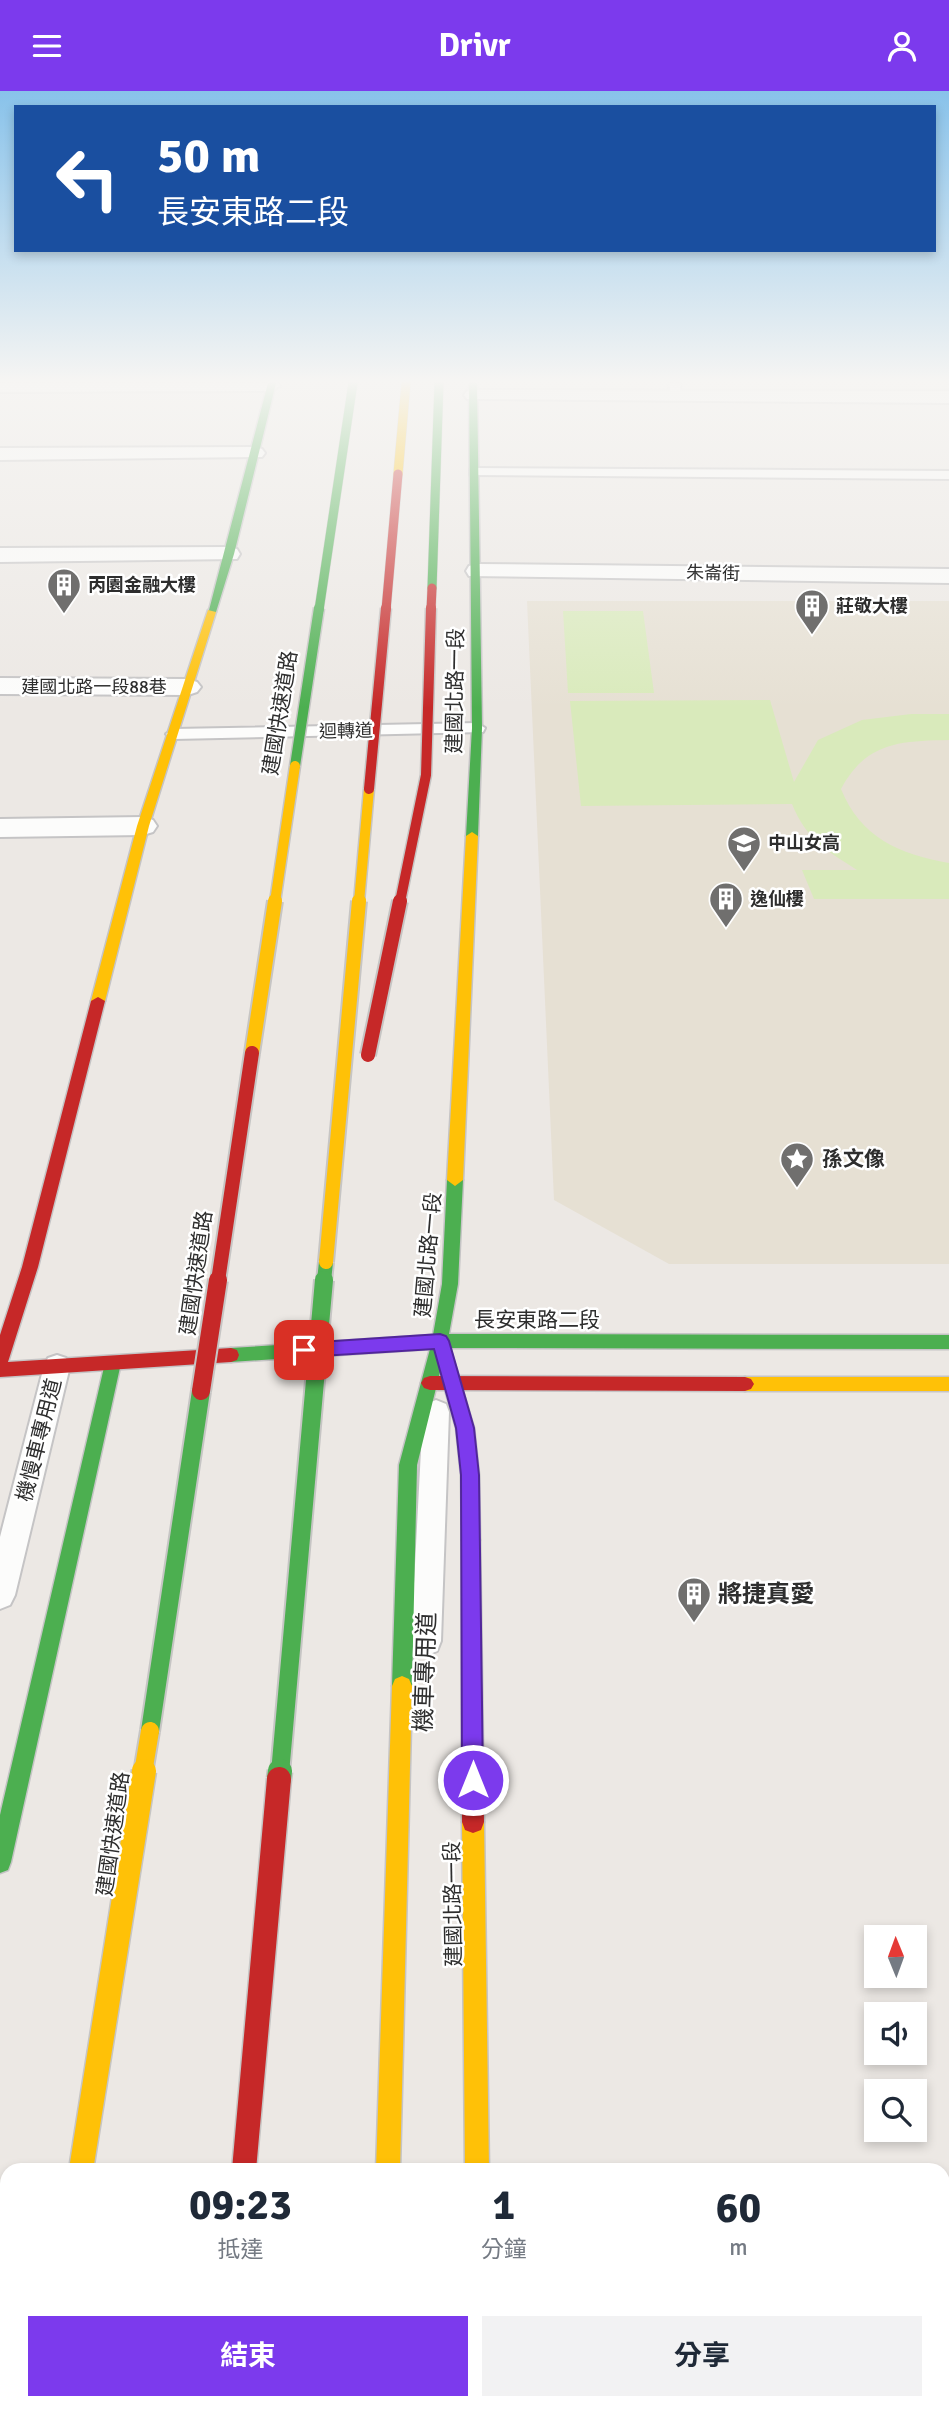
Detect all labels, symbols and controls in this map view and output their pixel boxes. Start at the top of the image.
text: Drivr [438,26,511,65]
icon: menu [28,27,66,65]
icon: person [883,27,921,65]
text: 50 m [157,126,260,186]
icon: left [42,133,133,224]
text: 長安東路二段 [157,193,349,232]
street label: 朱崙街 [686,562,740,584]
building icon: 丙園金融大樓 [45,566,83,615]
place label: 丙園金融大樓 [88,574,196,596]
building icon: 莊敬大樓 [793,587,831,636]
place label: 莊敬大樓 [836,595,908,617]
street label: 建國北路一段 [441,628,469,754]
street label: 建國快速道路 [257,649,303,777]
street label: 建國北路一段88巷 [21,676,167,698]
street label: 迴轉道 [319,720,373,742]
school or university icon: 中山女高 [725,824,763,873]
place label: 中山女高 [768,832,840,854]
building icon: 逸仙樓 [707,880,745,929]
place label: 逸仙樓 [750,888,804,910]
place icon: 孫文像 [778,1140,816,1189]
place label: 孫文像 [822,1146,885,1172]
street label: 建國北路一段 [410,1191,446,1319]
street label: 建國快速道路 [174,1209,218,1337]
street label: 長安東路二段 [474,1307,600,1333]
pin [274,1320,334,1380]
icon: arrive [285,1331,323,1369]
street label: 機慢車專用道 [11,1376,67,1504]
building icon: 將捷真愛 [675,1575,713,1624]
place label: 將捷真愛 [718,1579,814,1609]
street label: 機車專用道 [408,1612,442,1732]
position arrow [436,1743,510,1817]
street label: 建國快速道路 [91,1770,135,1898]
street label: 建國北路一段 [439,1841,467,1967]
north arrow [864,1925,928,1988]
map controls [864,1925,927,2142]
button: sound [864,2002,927,2065]
button: search [864,2079,927,2142]
text: 09:23 [189,2180,292,2231]
text: 1 [493,2180,515,2231]
text: 60 [716,2183,761,2234]
text: m [729,2233,748,2262]
text: 抵達 [217,2235,263,2264]
text: 分鐘 [481,2235,527,2264]
button: 結束 [28,2316,468,2396]
button: 分享 [482,2316,922,2396]

